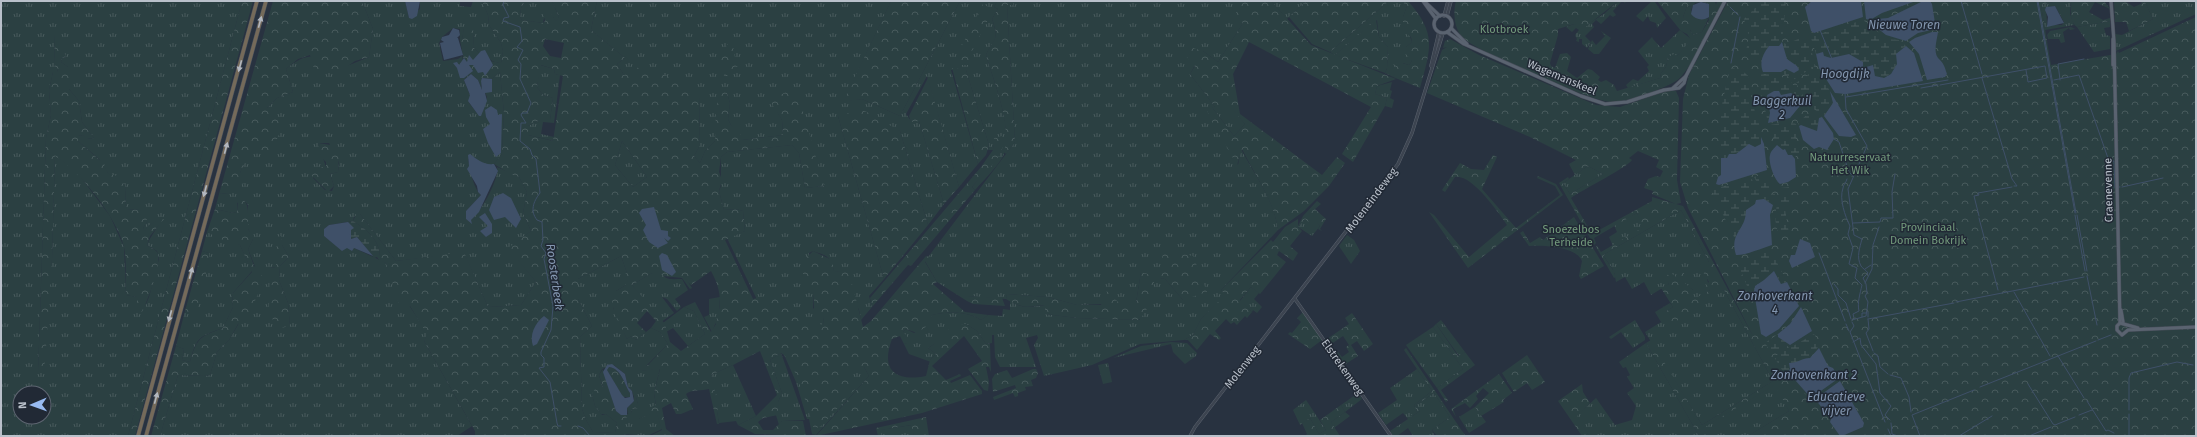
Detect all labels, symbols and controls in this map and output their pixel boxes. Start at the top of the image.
one-way arrow [257,16,263,28]
water label: Nieuwe Toren [1868,18,1940,32]
park label: Klotbroek [1480,23,1529,36]
street label: Wagemanskeel [1525,57,1598,98]
one-way arrow [236,59,242,72]
water label: Hoogdijk [1820,67,1870,81]
water label: Baggerkuil 2 [1752,94,1812,122]
one-way arrow [223,141,229,154]
park label: Natuurreservaat Het Wik [1810,151,1890,177]
street label: Craenevenne [2101,158,2116,222]
street label: Moleneindeweg [1343,165,1400,235]
one-way arrow [202,185,208,197]
park label: Provinciaal Domein Bokrijk [1890,221,1966,247]
park label: Snoezelbos Terheide [1543,223,1599,249]
water label: Roosterbeek [543,243,567,312]
one-way arrow [188,267,194,279]
water label: Zonhoverkant 4 [1737,289,1813,317]
one-way arrow [167,310,173,322]
street label: Elstrekenweg [1318,337,1367,398]
street label: Molenweg [1222,343,1263,391]
water label: Zonhovenkant 2 [1770,368,1857,382]
north arrow [12,385,52,425]
water label: Educatieve vijver [1807,390,1865,418]
one-way arrow [153,392,159,404]
text: N [16,401,29,409]

